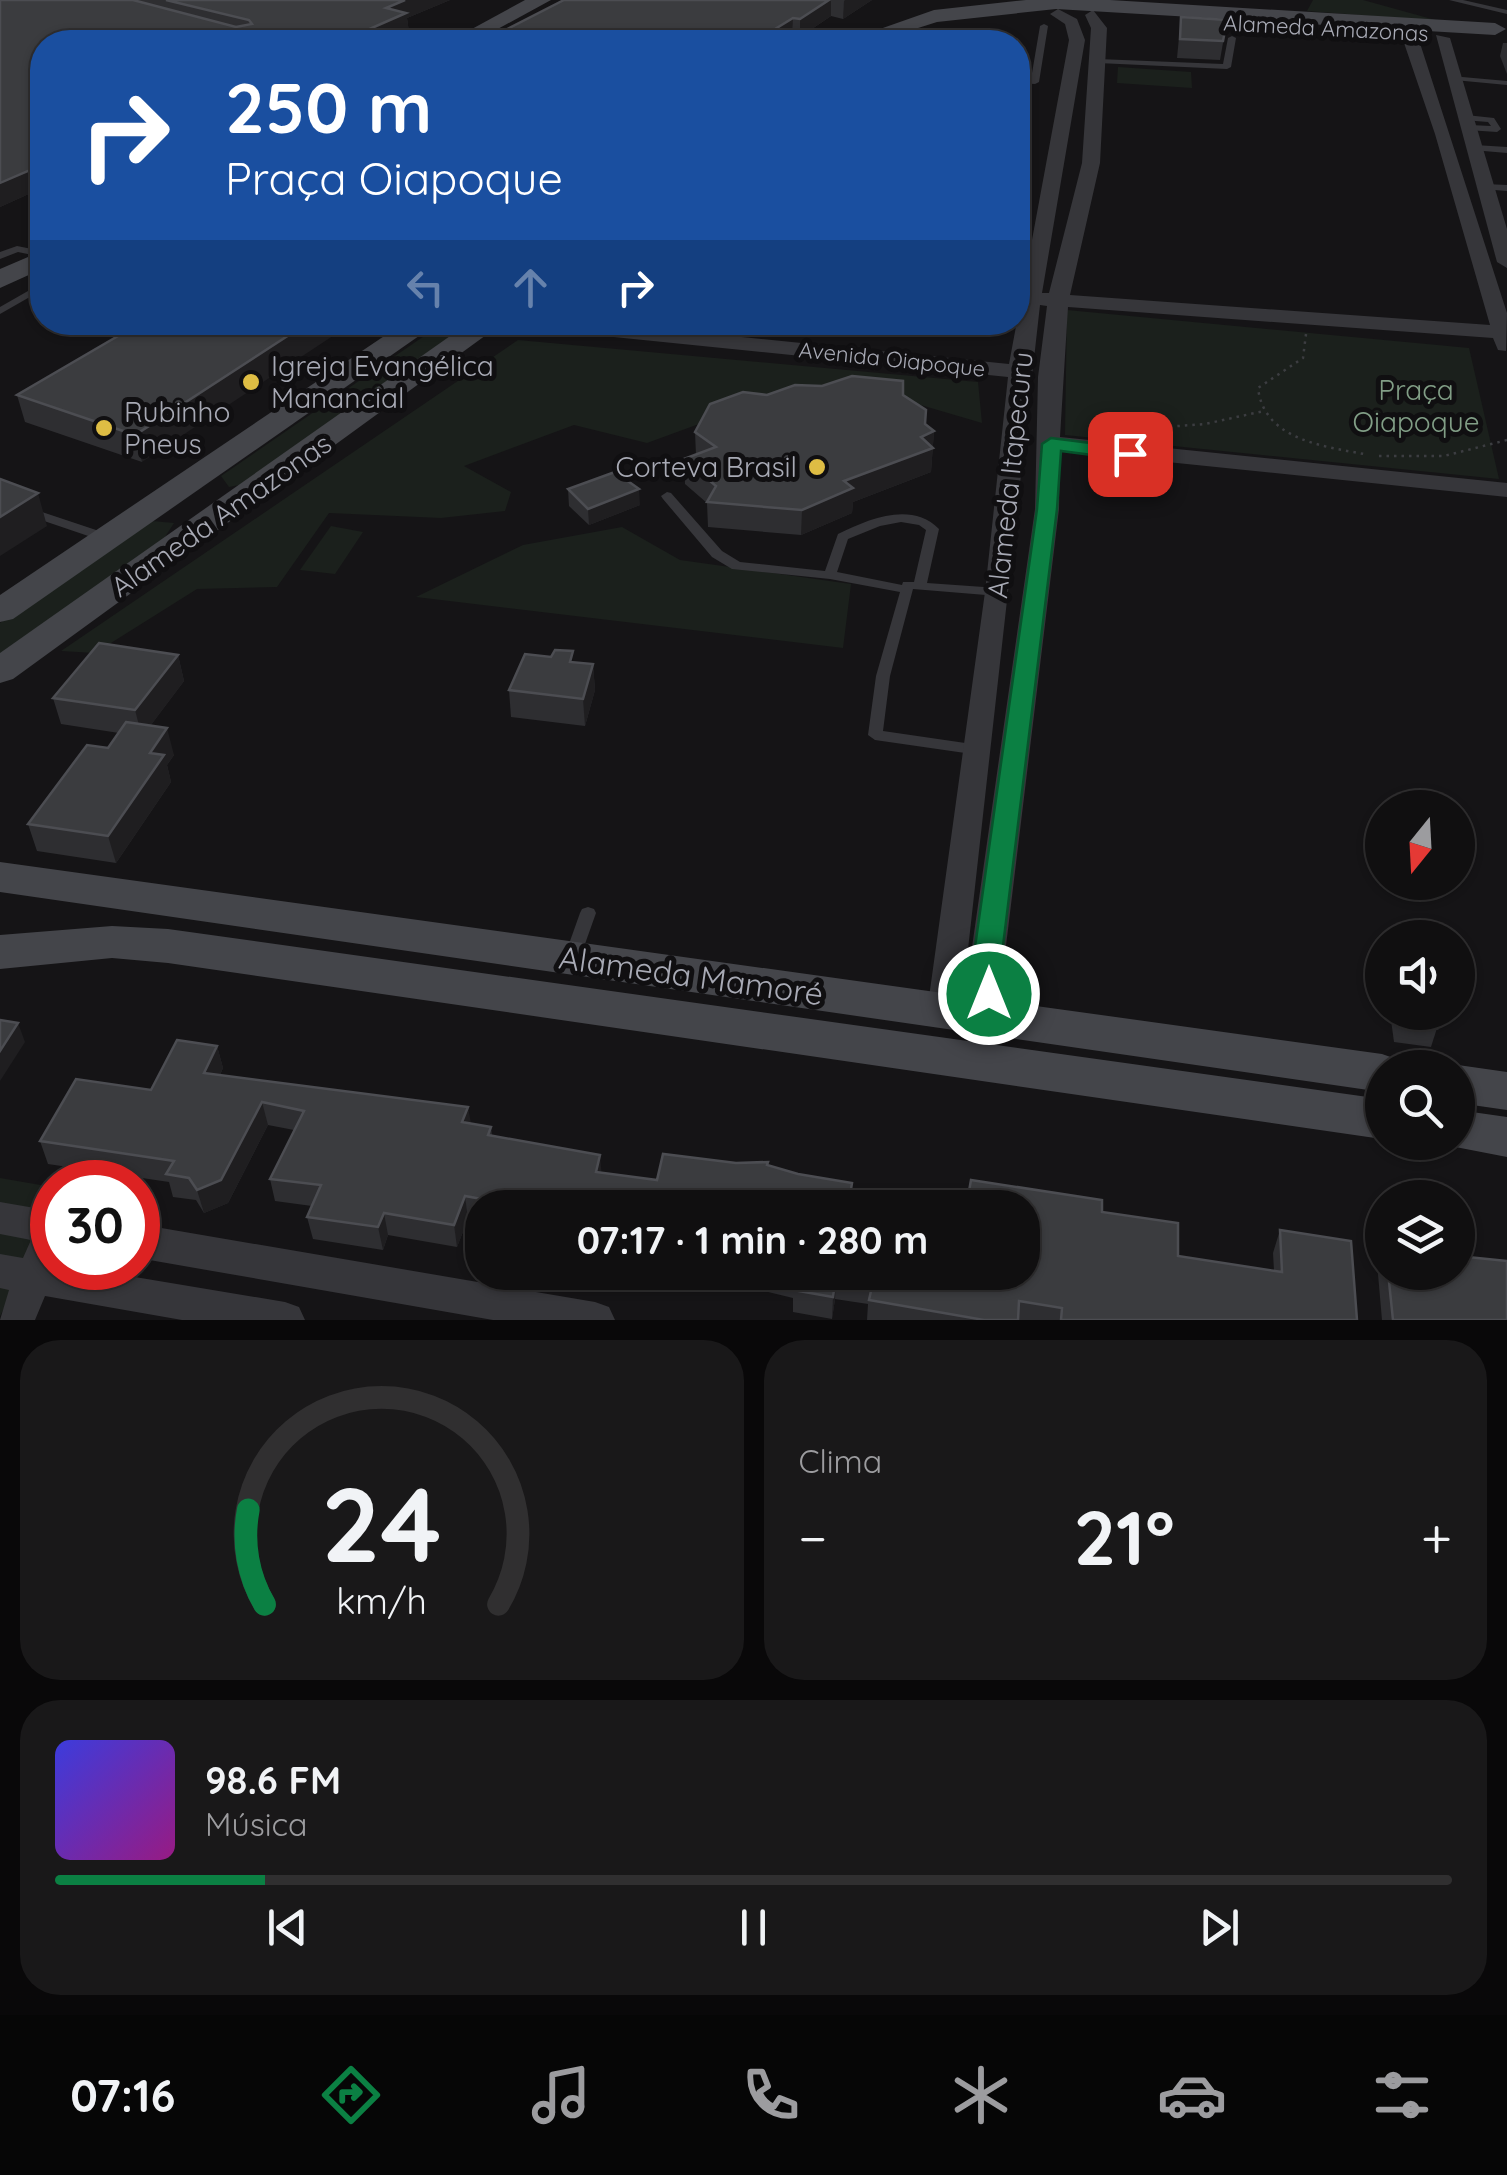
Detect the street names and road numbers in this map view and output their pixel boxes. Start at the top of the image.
street label: Alameda Amazonas [1223,9,1429,47]
street label: Avenida Oiapoque [797,335,987,383]
street label: Alameda Itapecuru [979,350,1040,600]
street label: Alameda Amazonas [104,425,338,604]
street label: Alameda Mamoré [556,937,826,1013]

